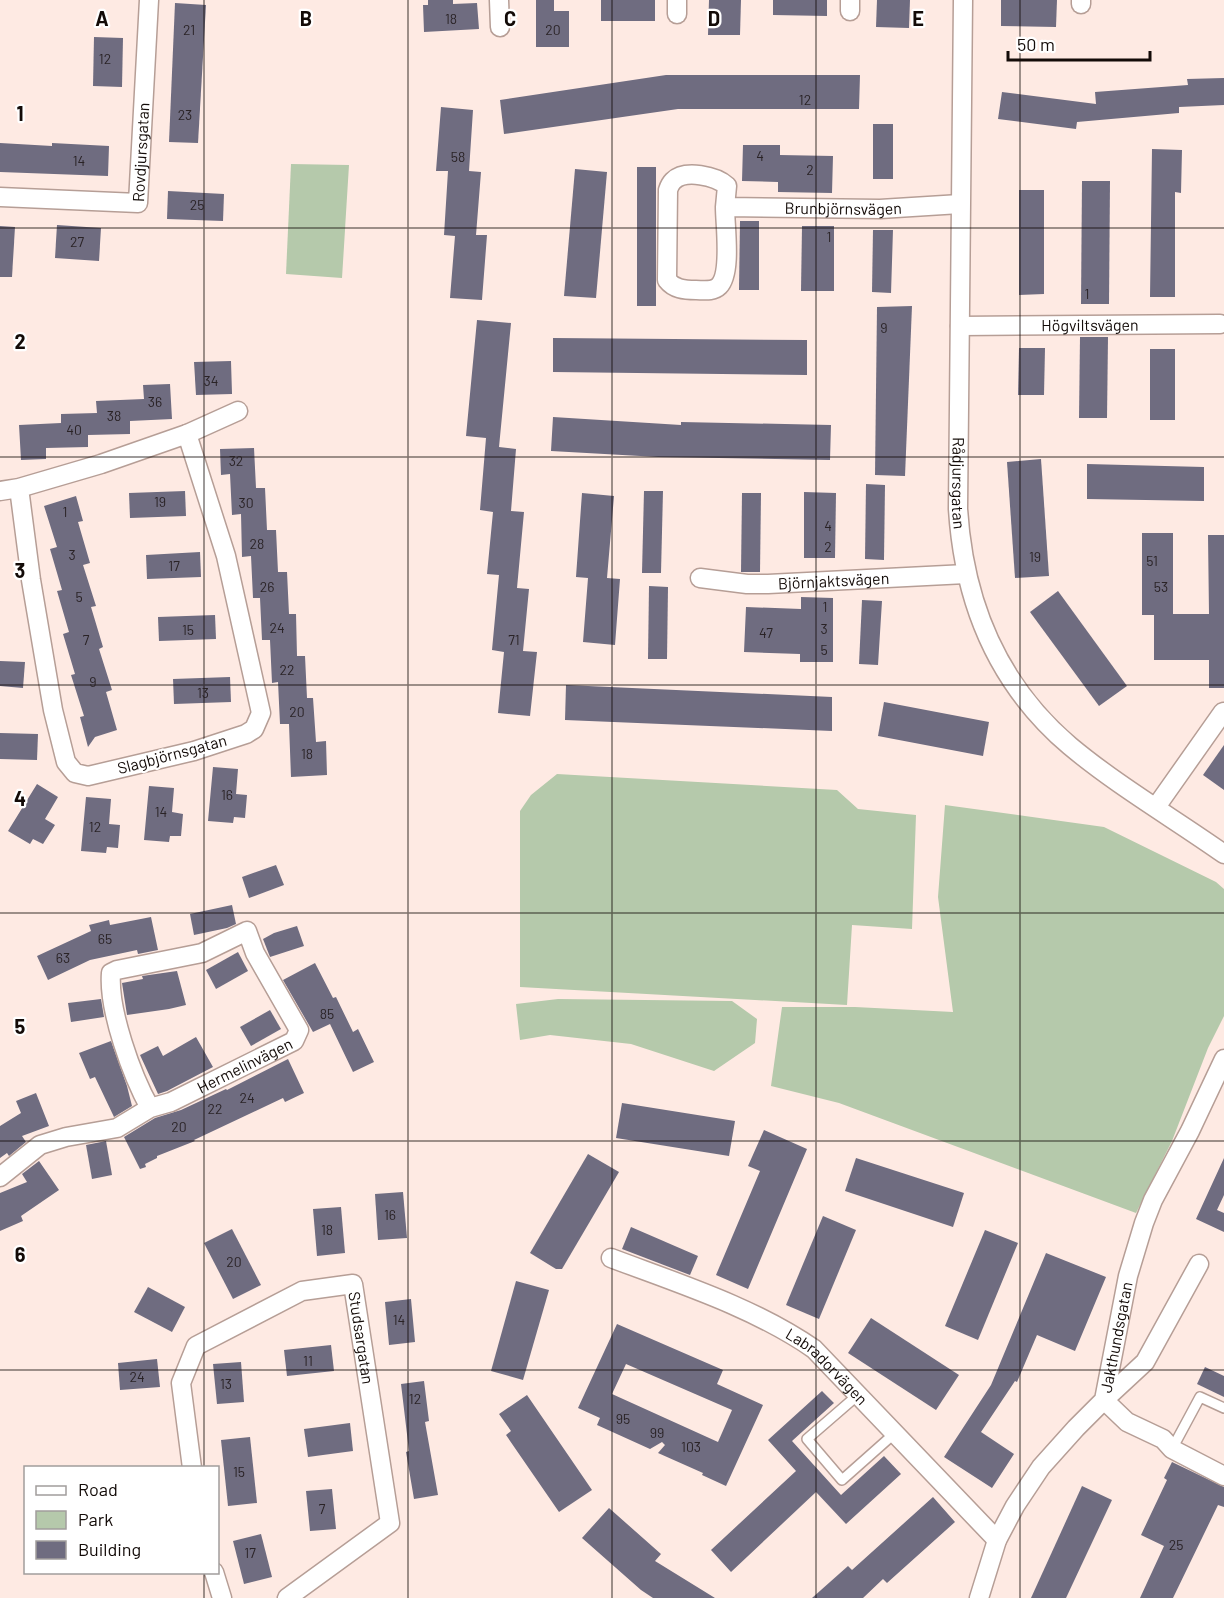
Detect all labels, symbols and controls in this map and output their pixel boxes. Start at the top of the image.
text: A [95,6,109,30]
text: B [300,6,312,30]
text: C [504,6,516,30]
text: D [708,6,720,30]
text: E [912,6,924,30]
house number: 18 [445,10,457,27]
house number: 21 [183,21,195,38]
house number: 20 [545,21,561,38]
scale bar [1008,24,1150,62]
text: 50 m [1017,33,1055,55]
house number: 12 [99,50,111,67]
house number: 12 [799,91,811,108]
text: 1 [16,101,24,125]
street label: Rovdjursgatan [128,102,152,202]
house number: 23 [178,106,192,123]
house number: 4 [756,147,764,164]
house number: 58 [451,148,465,165]
house number: 14 [73,152,85,169]
house number: 2 [806,161,814,178]
house number: 25 [190,196,204,213]
street label: Brunbjörnsvägen [784,198,902,218]
house number: 1 [827,228,831,245]
house number: 27 [70,233,84,250]
house number: 1 [1085,285,1089,302]
street label: Högviltsvägen [1041,315,1139,334]
house number: 9 [880,319,888,336]
text: 2 [14,329,26,353]
house number: 34 [204,372,218,389]
house number: 36 [148,393,162,410]
house number: 38 [107,407,121,424]
house number: 40 [66,421,82,438]
street label: Rådjursgatan [949,437,970,530]
house number: 32 [229,452,243,469]
house number: 19 [154,493,166,510]
house number: 30 [238,494,254,511]
house number: 1 [63,503,67,520]
house number: 4 [824,517,832,534]
house number: 28 [250,535,264,552]
house number: 2 [824,538,832,555]
house number: 3 [68,546,76,563]
house number: 19 [1029,548,1041,565]
house number: 51 [1146,552,1158,569]
house number: 17 [168,557,180,574]
text: 3 [15,558,25,582]
street label: Björnjaktsvägen [777,568,890,592]
house number: 26 [260,578,274,595]
house number: 53 [1154,578,1168,595]
house number: 5 [75,588,83,605]
house number: 1 [823,598,827,615]
house number: 24 [269,619,285,636]
house number: 3 [820,620,828,637]
house number: 15 [182,621,194,638]
house number: 47 [759,624,773,641]
house number: 7 [83,631,90,648]
house number: 71 [508,631,520,648]
house number: 5 [820,641,828,658]
house number: 22 [279,661,295,678]
house number: 9 [89,673,97,690]
house number: 13 [197,684,209,701]
house number: 20 [289,703,305,720]
street label: Slagbjörnsgatan [115,730,229,777]
house number: 18 [301,745,313,762]
text: 4 [14,786,26,810]
house number: 16 [221,786,233,803]
house number: 14 [155,803,167,820]
house number: 12 [89,818,101,835]
house number: 65 [98,930,112,947]
house number: 63 [56,949,70,966]
house number: 85 [320,1005,334,1022]
text: 5 [15,1014,26,1038]
street label: Hermelinvägen [194,1033,295,1097]
house number: 24 [239,1089,255,1106]
house number: 22 [207,1100,223,1117]
house number: 20 [171,1118,187,1135]
house number: 16 [384,1206,396,1223]
house number: 18 [321,1221,333,1238]
text: 6 [15,1242,26,1266]
house number: 20 [226,1253,242,1270]
street label: Jakthundsgatan [1096,1280,1136,1394]
street label: Studsargatan [345,1290,378,1385]
house number: 14 [393,1311,405,1328]
street label: Labradorvägen [783,1324,872,1408]
house number: 11 [303,1352,313,1369]
house number: 24 [129,1368,145,1385]
house number: 13 [220,1375,232,1392]
house number: 12 [409,1390,421,1407]
house number: 95 [616,1410,630,1427]
house number: 99 [650,1424,664,1441]
house number: 103 [681,1438,701,1455]
house number: 15 [233,1463,245,1480]
legend [24,1466,219,1574]
text: Road [78,1478,118,1500]
house number: 7 [319,1500,326,1517]
text: Park [78,1508,113,1530]
house number: 25 [1169,1536,1183,1553]
text: Building [78,1538,141,1560]
house number: 17 [244,1544,256,1561]

